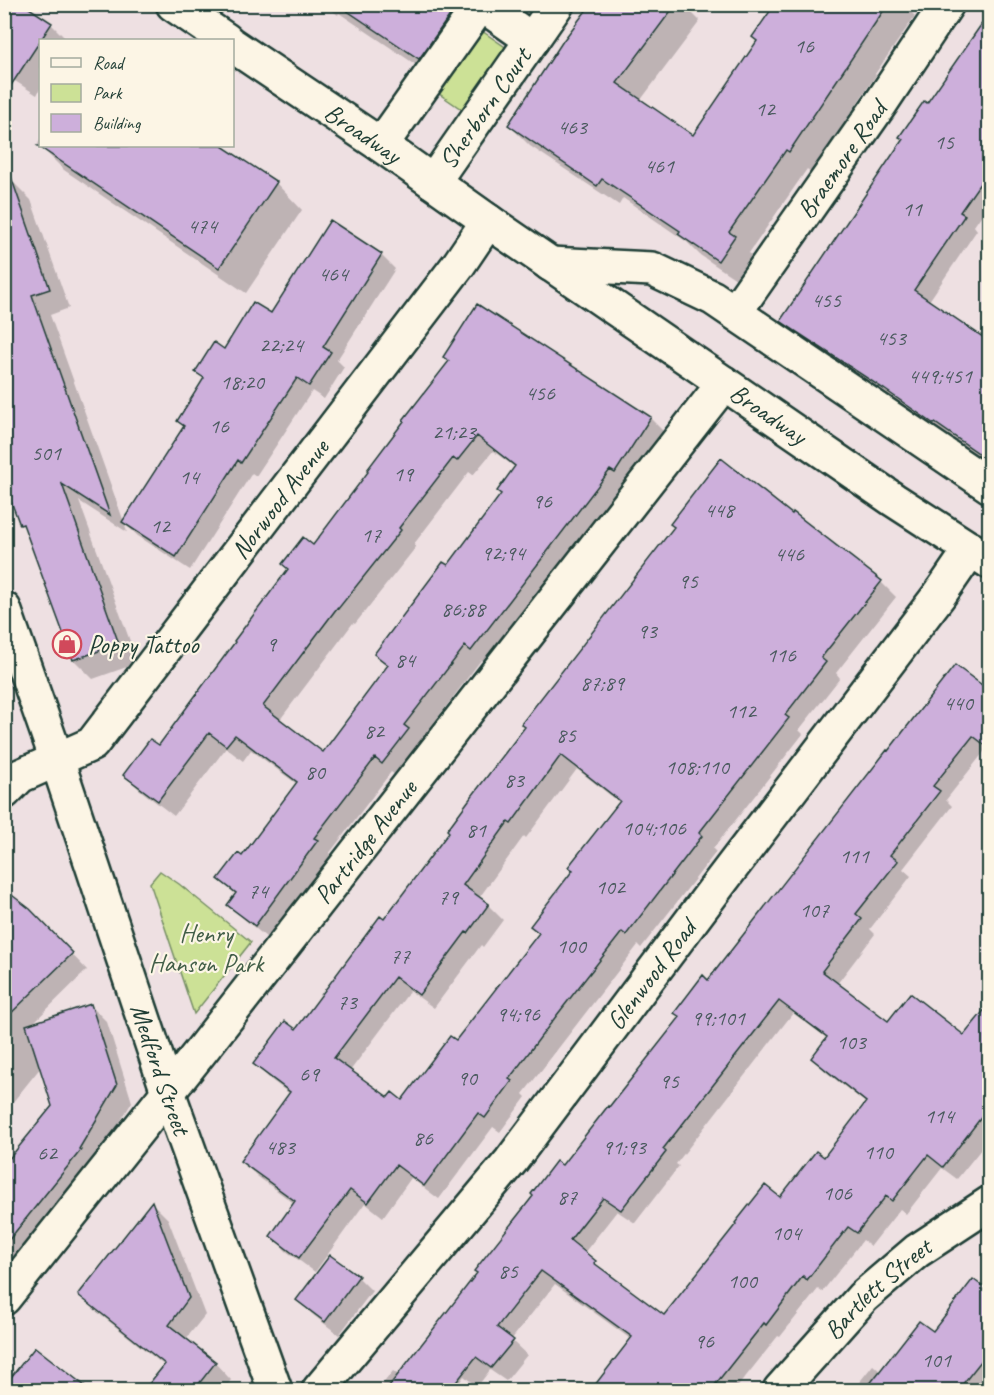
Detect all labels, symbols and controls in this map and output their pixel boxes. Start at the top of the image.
house number: 16 [794,32,815,60]
legend [39,39,234,147]
street label: Sherborn Court [431,40,540,175]
text: Road [93,52,126,74]
text: Park [93,82,123,104]
street label: Braemore Road [790,92,896,225]
house number: 12 [755,95,777,123]
street label: Broadway [318,96,409,172]
text: Building [93,112,142,134]
house number: 463 [557,113,589,141]
house number: 15 [934,128,955,156]
house number: 461 [644,152,675,180]
house number: 11 [902,195,923,223]
house number: 474 [187,212,219,240]
house number: 464 [318,260,350,288]
house number: 455 [811,286,842,314]
house number: 453 [876,324,908,352]
house number: 22;24 [259,331,305,359]
house number: 449;451 [908,362,973,390]
house number: 18;20 [220,368,266,396]
street label: Broadway [724,376,815,453]
house number: 456 [525,379,556,407]
house number: 16 [209,412,230,440]
house number: 21;23 [432,418,478,446]
street label: Norwood Avenue [224,431,337,566]
house number: 501 [31,439,62,467]
house number: 19 [393,460,415,488]
house number: 14 [179,463,201,491]
house number: 96 [532,487,553,515]
house number: 448 [704,496,736,524]
house number: 12 [150,512,172,540]
house number: 17 [361,521,382,549]
house number: 92;94 [481,539,527,567]
house number: 446 [774,540,805,568]
house number: 95 [678,567,699,595]
house number: 86;88 [441,595,487,623]
house number: 93 [637,617,659,645]
shop icon: Poppy Tattoo [51,628,83,660]
place label: Poppy Tattoo [88,628,200,661]
house number: 9 [266,630,278,658]
house number: 116 [766,641,797,669]
house number: 84 [395,646,417,674]
house number: 87;89 [580,669,626,697]
house number: 440 [943,689,975,717]
house number: 112 [726,697,758,725]
house number: 82 [364,717,386,745]
house number: 85 [556,721,577,749]
house number: 108;110 [665,753,731,781]
house number: 80 [305,758,327,786]
house number: 83 [504,766,526,794]
street label: Partridge Avenue [307,772,425,911]
house number: 104;106 [622,814,687,842]
house number: 81 [466,816,487,844]
house number: 111 [839,842,870,870]
house number: 102 [595,873,627,901]
house number: 74 [248,877,270,905]
house number: 79 [438,883,460,911]
house number: 107 [799,896,830,924]
street label: Glenwood Road [599,910,706,1036]
park label: Henry Hanson Park [149,917,265,980]
house number: 100 [556,932,588,960]
house number: 77 [390,942,411,970]
house number: 73 [337,988,359,1016]
street label: Medford Street [123,999,199,1141]
house number: 94;96 [496,1000,541,1028]
house number: 99;101 [691,1004,746,1032]
house number: 103 [836,1028,868,1056]
house number: 69 [299,1060,321,1088]
house number: 90 [457,1064,479,1092]
house number: 95 [659,1067,680,1095]
house number: 114 [924,1102,956,1130]
house number: 86 [413,1124,434,1152]
house number: 483 [265,1133,297,1161]
house number: 91;93 [602,1133,648,1161]
house number: 110 [863,1138,895,1166]
house number: 62 [37,1139,59,1167]
house number: 106 [822,1179,853,1207]
house number: 87 [557,1183,578,1211]
house number: 104 [771,1219,803,1247]
street label: Bartlett Street [817,1229,939,1347]
house number: 85 [498,1257,519,1285]
house number: 100 [727,1267,759,1295]
house number: 96 [694,1327,715,1355]
house number: 101 [921,1346,952,1374]

